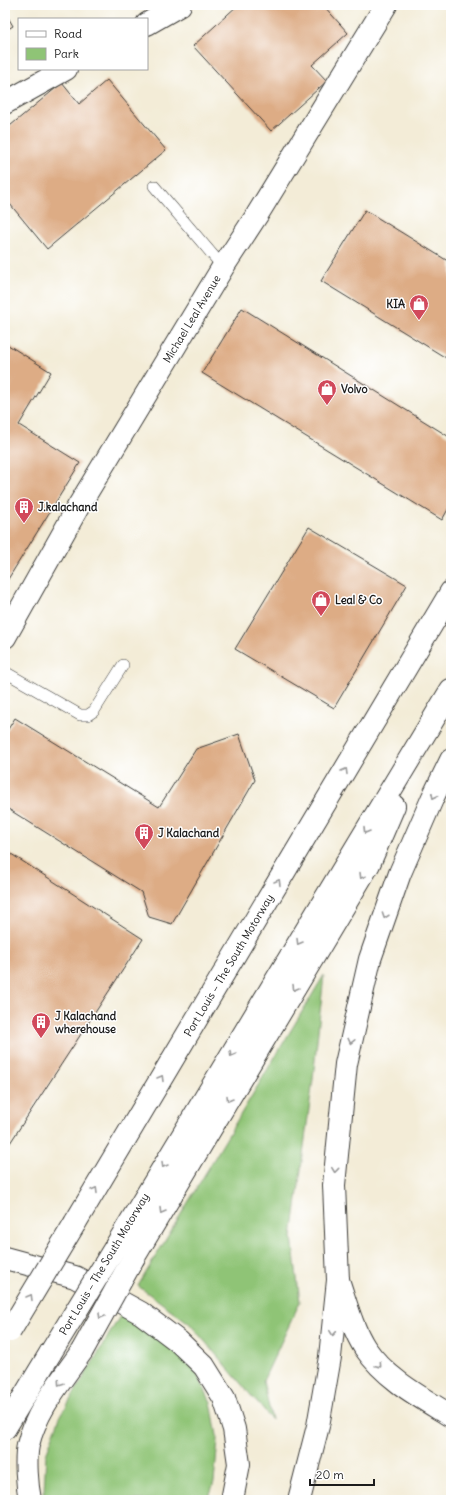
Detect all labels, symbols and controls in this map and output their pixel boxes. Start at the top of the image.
legend [18,18,148,70]
text: Road [54,26,82,41]
text: Park [54,46,79,61]
street label: Michael Leal Avenue [160,272,224,365]
shop icon: KIA [408,293,430,321]
place label: KIA [386,297,405,311]
shop icon: Volvo [316,378,338,406]
place label: Volvo [341,382,368,396]
building icon: J.kalachand [13,496,35,524]
place label: J.kalachand [38,500,98,514]
shop icon: Leal & Co [310,589,332,617]
place label: Leal & Co [335,593,382,607]
one-way arrow [340,768,347,775]
one-way arrow [431,791,439,799]
building icon: J Kalachand [133,822,155,850]
place label: J Kalachand [158,826,220,840]
one-way arrow [363,827,370,834]
one-way arrow [359,872,367,879]
one-way arrow [273,879,281,886]
street label: Port Louis – The South Motorway [181,891,276,1039]
one-way arrow [381,912,390,919]
one-way arrow [296,938,303,945]
one-way arrow [293,984,300,991]
place label: J Kalachand wherehouse [55,1009,117,1036]
building icon: J Kalachand wherehouse [30,1011,52,1039]
one-way arrow [348,1038,356,1044]
one-way arrow [229,1050,236,1057]
one-way arrow [157,1075,164,1082]
one-way arrow [226,1095,233,1102]
one-way arrow [162,1161,169,1168]
one-way arrow [331,1167,340,1173]
one-way arrow [90,1187,97,1194]
street label: Port Louis – The South Motorway [56,1190,152,1338]
one-way arrow [159,1207,166,1214]
one-way arrow [25,1294,32,1301]
one-way arrow [99,1312,106,1319]
one-way arrow [328,1330,337,1336]
one-way arrow [375,1360,382,1367]
one-way arrow [58,1379,65,1386]
scale bar [310,1461,374,1487]
text: 20 m [316,1467,344,1482]

